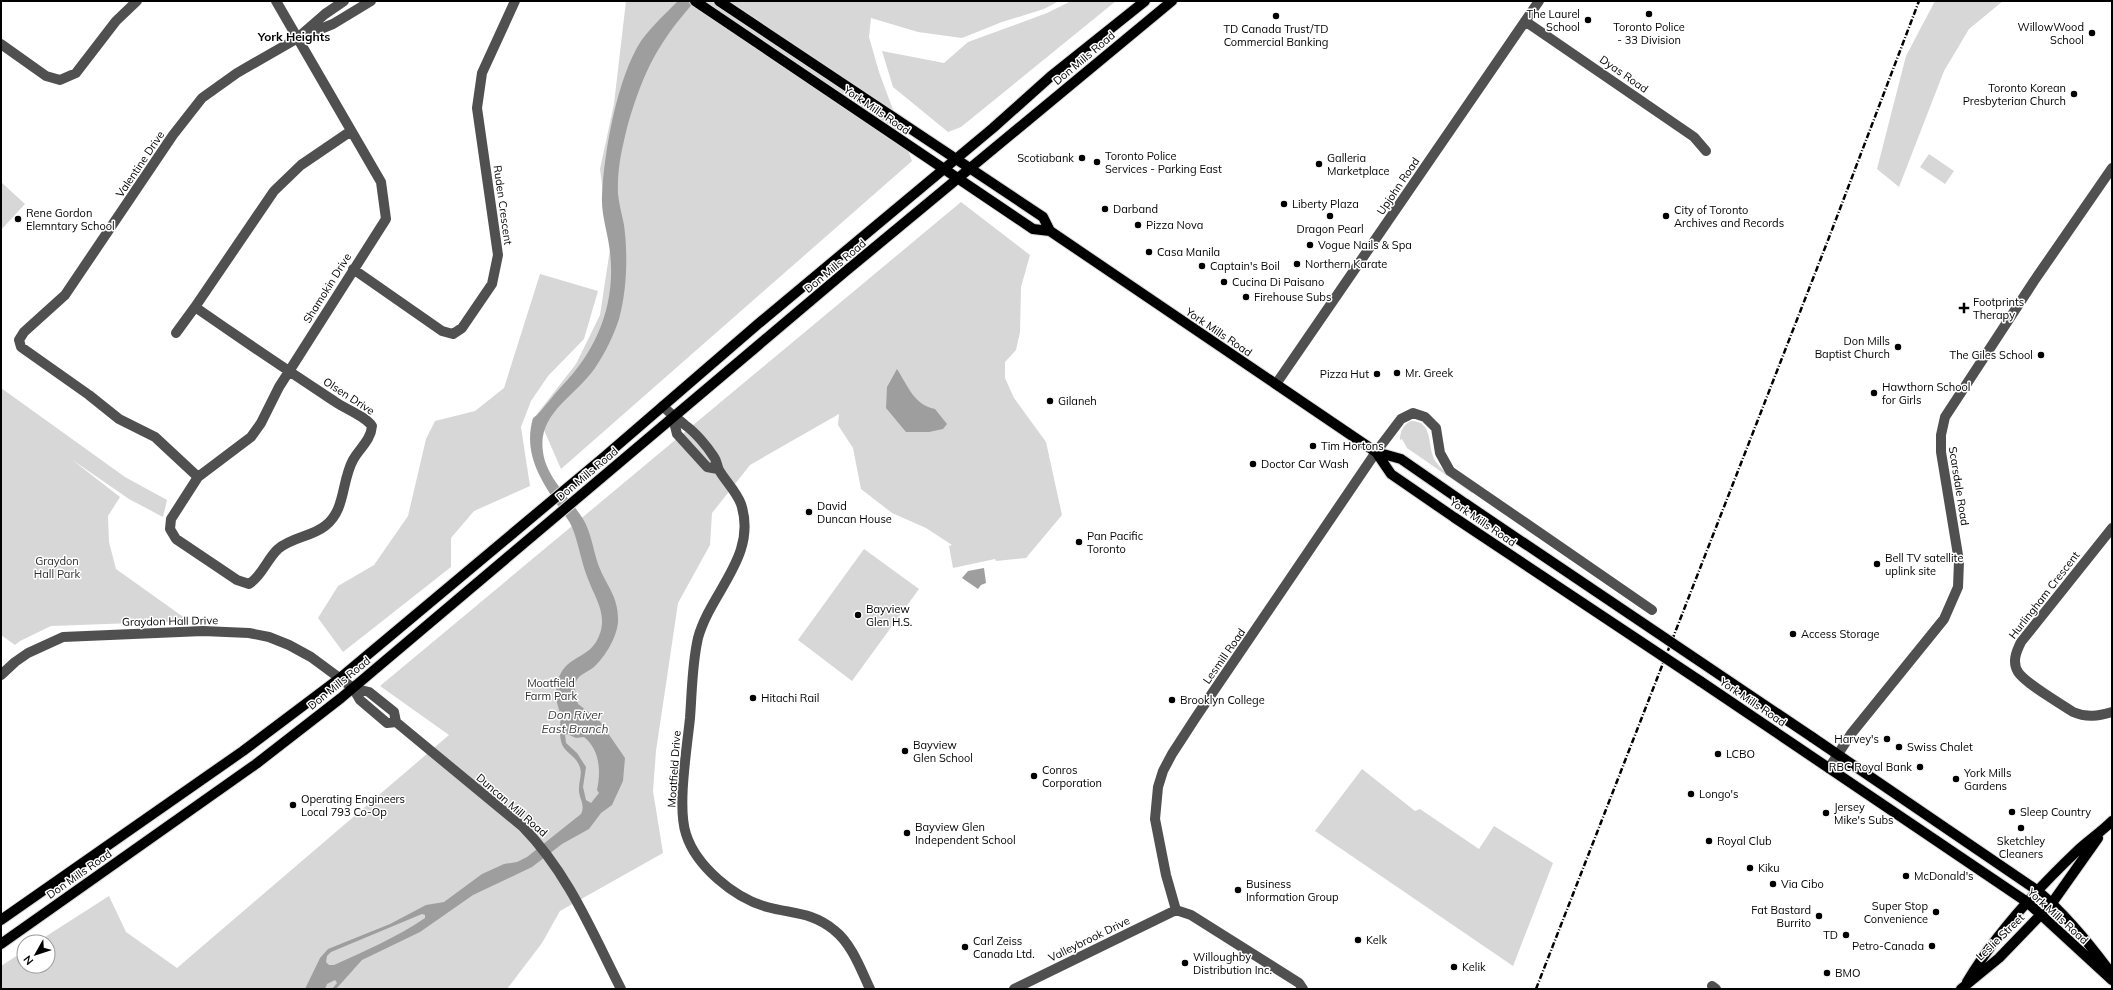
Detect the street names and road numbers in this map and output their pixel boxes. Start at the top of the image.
street label: Don Mills Road [1050,28,1118,88]
street label: Dyas Road [1597,52,1651,96]
street label: York Mills Road [840,82,913,137]
street label: Valentine Drive [113,128,167,200]
street label: Upjohn Road [1374,155,1422,217]
street label: Ruden Crescent [490,164,516,246]
street label: Don Mills Road [801,236,869,296]
street label: Shamokin Drive [300,250,354,326]
street label: York Mills Road [1182,304,1255,359]
street label: Olsen Drive [321,374,377,418]
street label: Don Mills Road [553,444,621,504]
street label: Scarsdale Road [1946,445,1972,527]
street label: York Mills Road [1446,494,1519,549]
street label: Hurlingham Crescent [2005,548,2083,642]
street label: Graydon Hall Drive [122,613,218,629]
street label: Lesmill Road [1200,625,1248,687]
street label: Don Mills Road [305,654,373,712]
street label: York Mills Road [1716,674,1789,729]
street label: Moatfield Drive [664,730,684,808]
street label: Duncan Mill Road [474,770,550,840]
street label: Don Mills Road [44,846,114,902]
street label: York Mills Road [2024,884,2091,947]
street label: Leslie Street [1973,910,2027,964]
street label: Valleybrook Drive [1046,913,1132,965]

